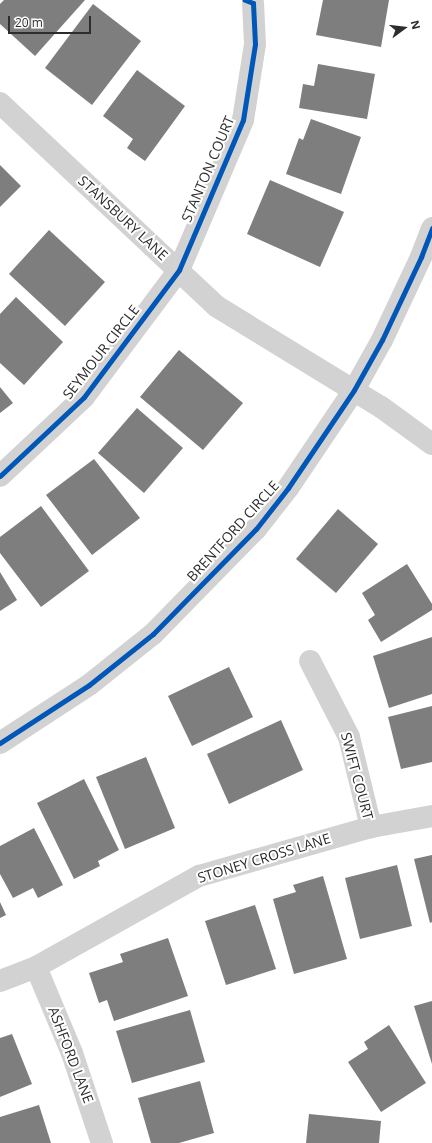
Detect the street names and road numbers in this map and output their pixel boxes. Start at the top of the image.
street label: STANTON COURT [178,113,238,225]
street label: STANSBURY LANE [75,172,171,264]
street label: SEYMOUR CIRCLE [59,302,143,402]
street label: BRENTFORD CIRCLE [183,477,283,585]
street label: SWIFT COURT [337,731,377,821]
street label: STONEY CROSS LANE [196,830,332,886]
street label: ASHFORD LANE [45,1004,97,1106]

